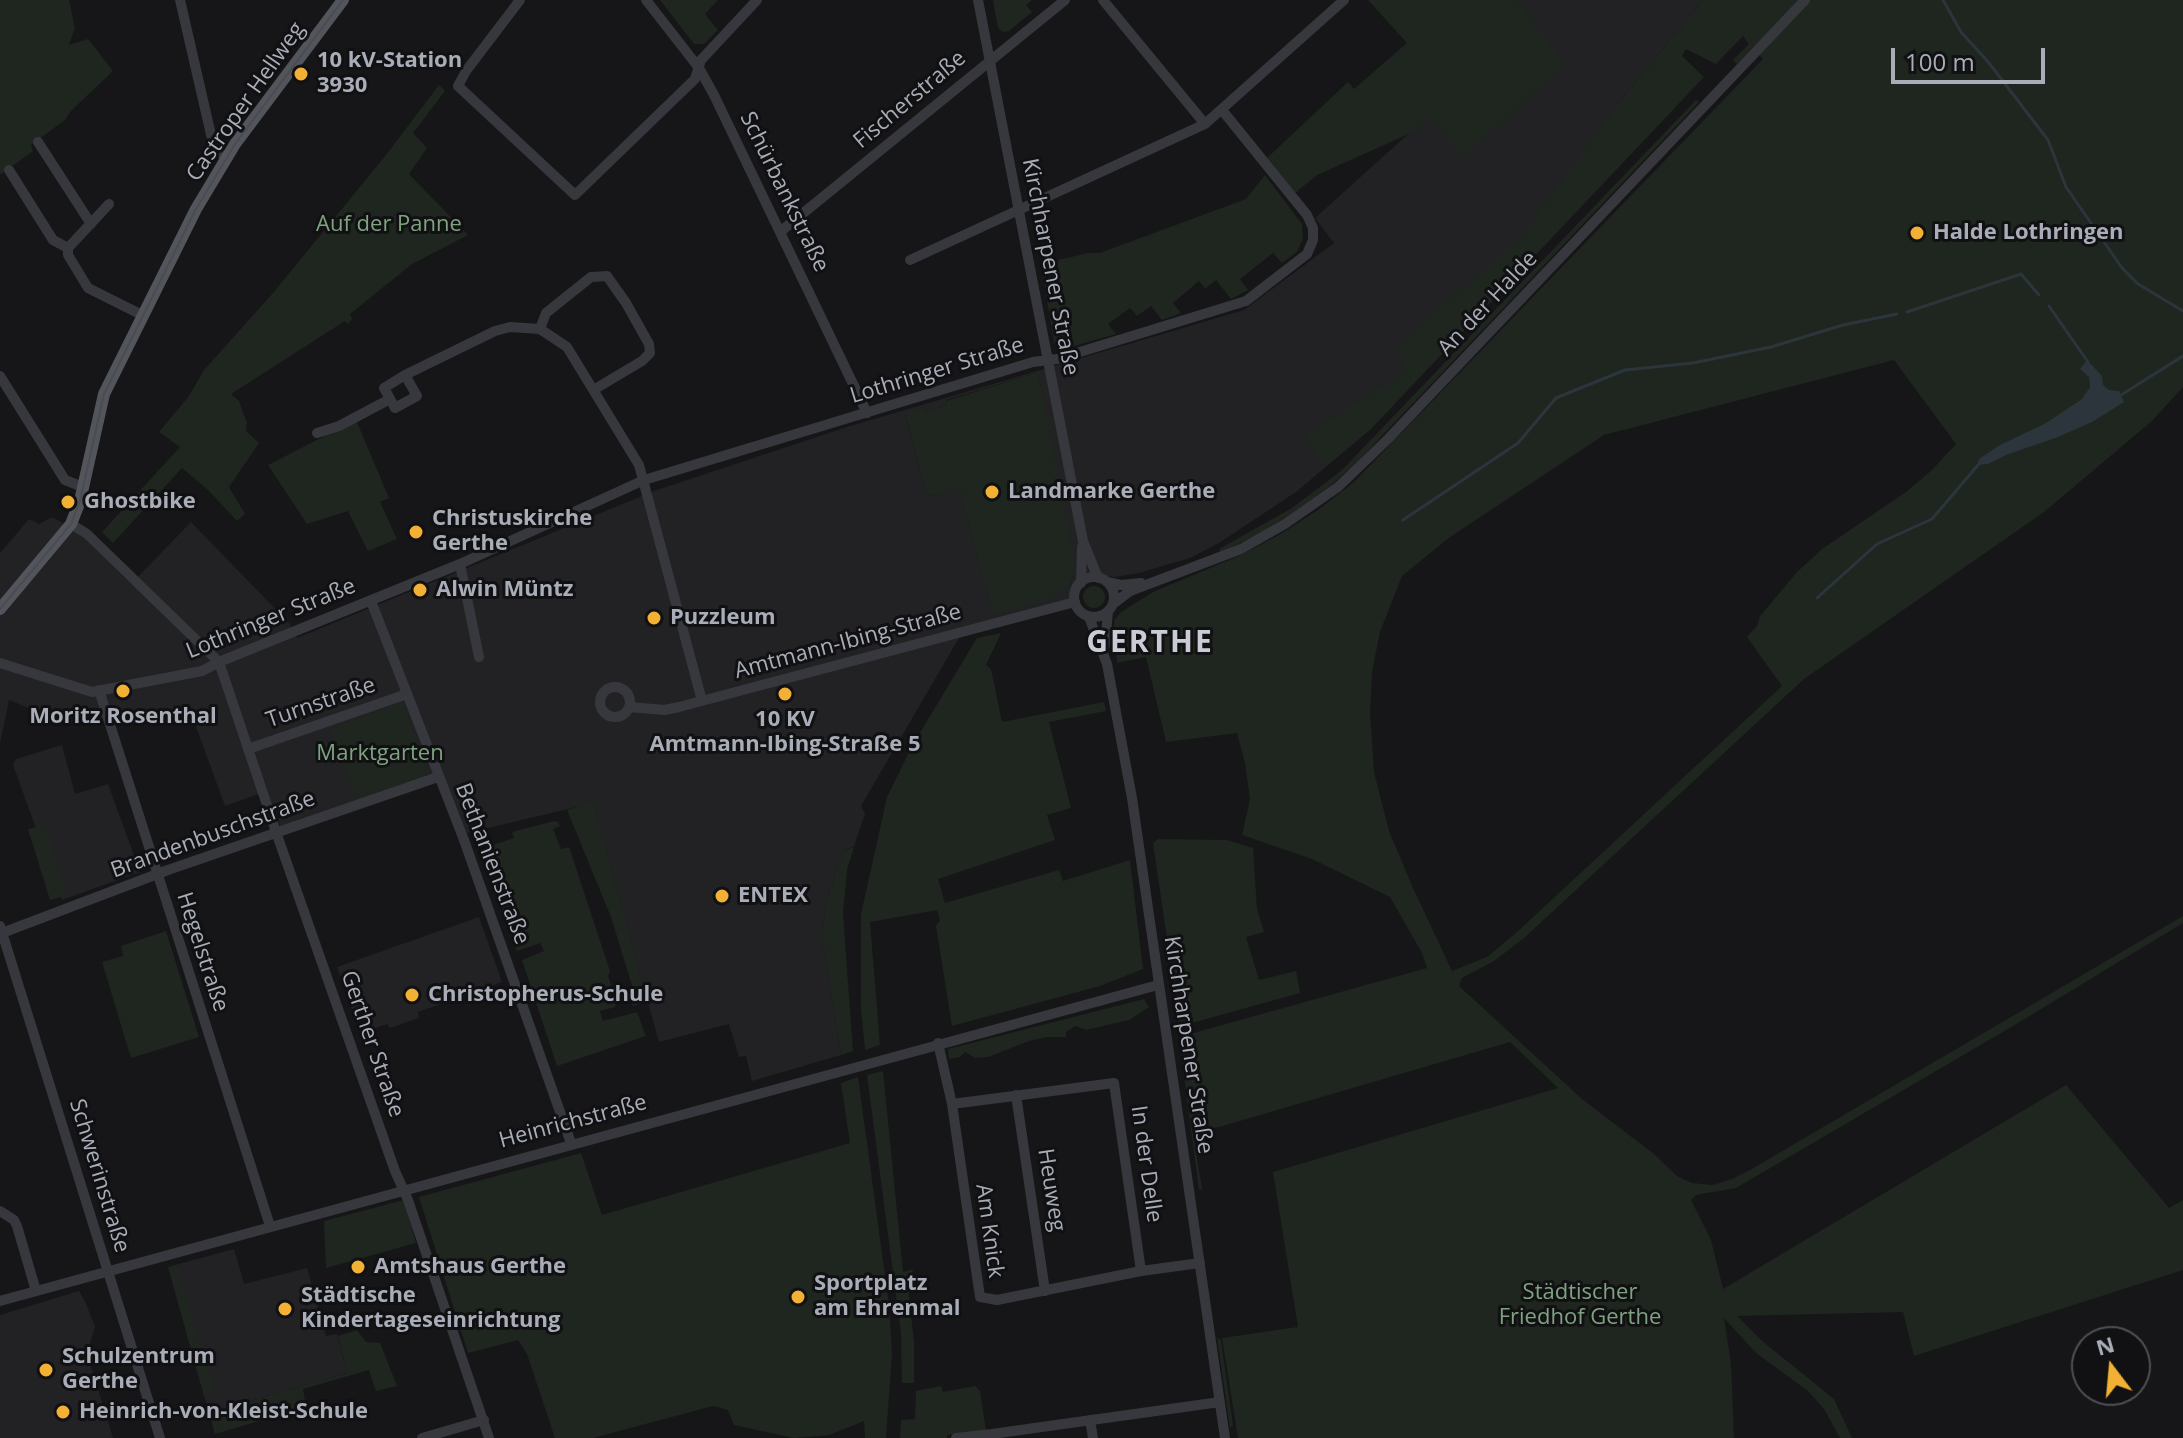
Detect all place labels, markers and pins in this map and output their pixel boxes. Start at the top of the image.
place label: 10 kV-Station 3930 [317,48,462,100]
marker: 10 kV-Station 3930 [292,65,310,83]
place label: Halde Lothringen [1933,220,2124,246]
marker: Halde Lothringen [1908,224,1926,242]
place label: Landmarke Gerthe [1008,479,1215,505]
marker: Landmarke Gerthe [983,483,1001,501]
place label: Ghostbike [84,489,196,515]
marker: Ghostbike [59,493,77,511]
place label: Christuskirche Gerthe [432,506,592,558]
marker: Christuskirche Gerthe [407,523,425,541]
place label: Alwin Müntz [436,577,574,603]
marker: Alwin Müntz [411,581,429,599]
place label: Puzzleum [670,605,776,631]
marker: Puzzleum [645,609,663,627]
marker: Moritz Rosenthal [114,682,132,700]
marker: 10 KV Amtmann-Ibing-Straße 5 [776,685,794,703]
place label: Moritz Rosenthal [29,704,217,730]
place label: 10 KV Amtmann-Ibing-Straße 5 [650,707,920,758]
place label: ENTEX [738,883,808,909]
marker: ENTEX [713,887,731,905]
place label: Christopherus-Schule [428,982,663,1008]
marker: Christopherus-Schule [403,986,421,1004]
place label: Amtshaus Gerthe [374,1254,566,1280]
marker: Amtshaus Gerthe [349,1258,367,1276]
place label: Sportplatz am Ehrenmal [814,1271,960,1322]
place label: Städtische Kindertageseinrichtung [301,1283,560,1334]
marker: Sportplatz am Ehrenmal [789,1288,807,1306]
marker: Städtische Kindertageseinrichtung [276,1300,294,1318]
place label: Schulzentrum Gerthe [62,1344,215,1396]
marker: Schulzentrum Gerthe [37,1361,55,1379]
place label: Heinrich-von-Kleist-Schule [79,1399,368,1425]
marker: Heinrich-von-Kleist-Schule [54,1403,72,1421]

